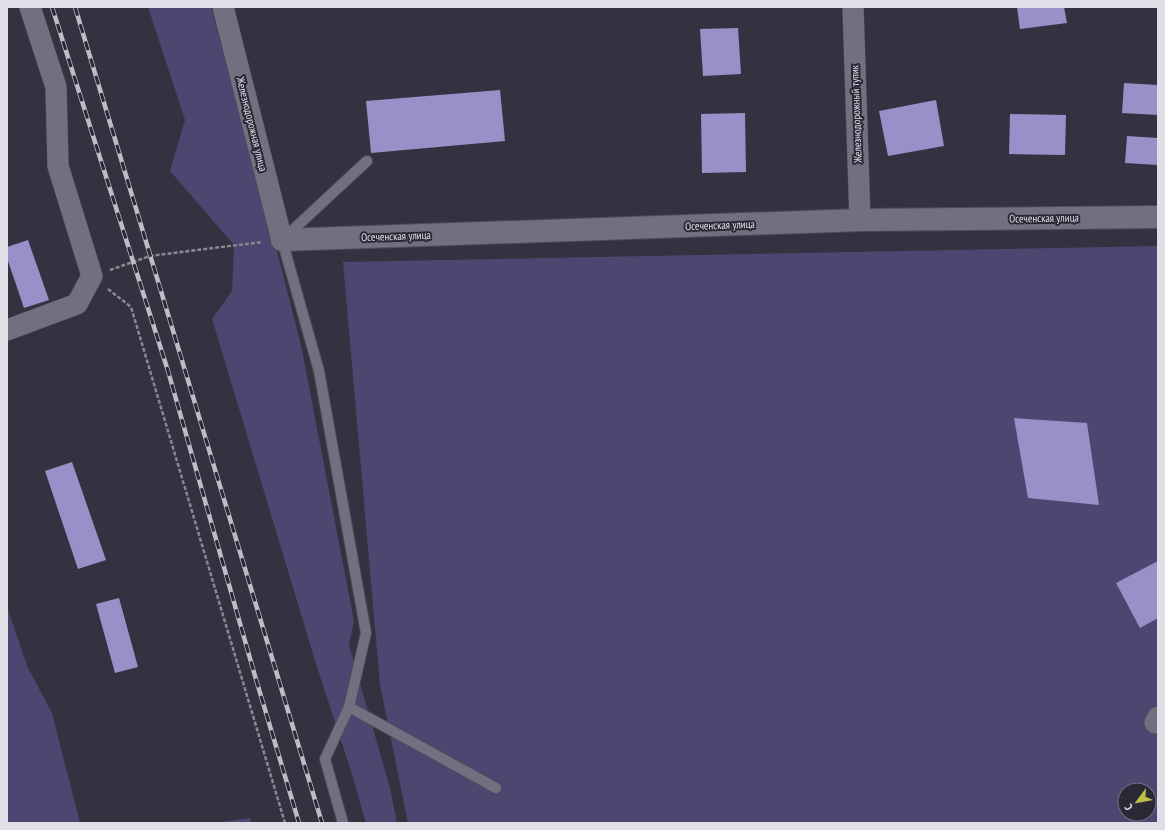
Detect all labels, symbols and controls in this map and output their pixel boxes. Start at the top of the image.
street label: Железнодорожный тупик [847,64,865,164]
street label: Железнодорожная улица [233,74,271,173]
street label: Осеченская улица [1009,210,1079,226]
street label: Осеченская улица [685,217,755,233]
street label: Осеченская улица [361,228,431,244]
north arrow [1117,782,1157,822]
text: С [1121,801,1136,813]

